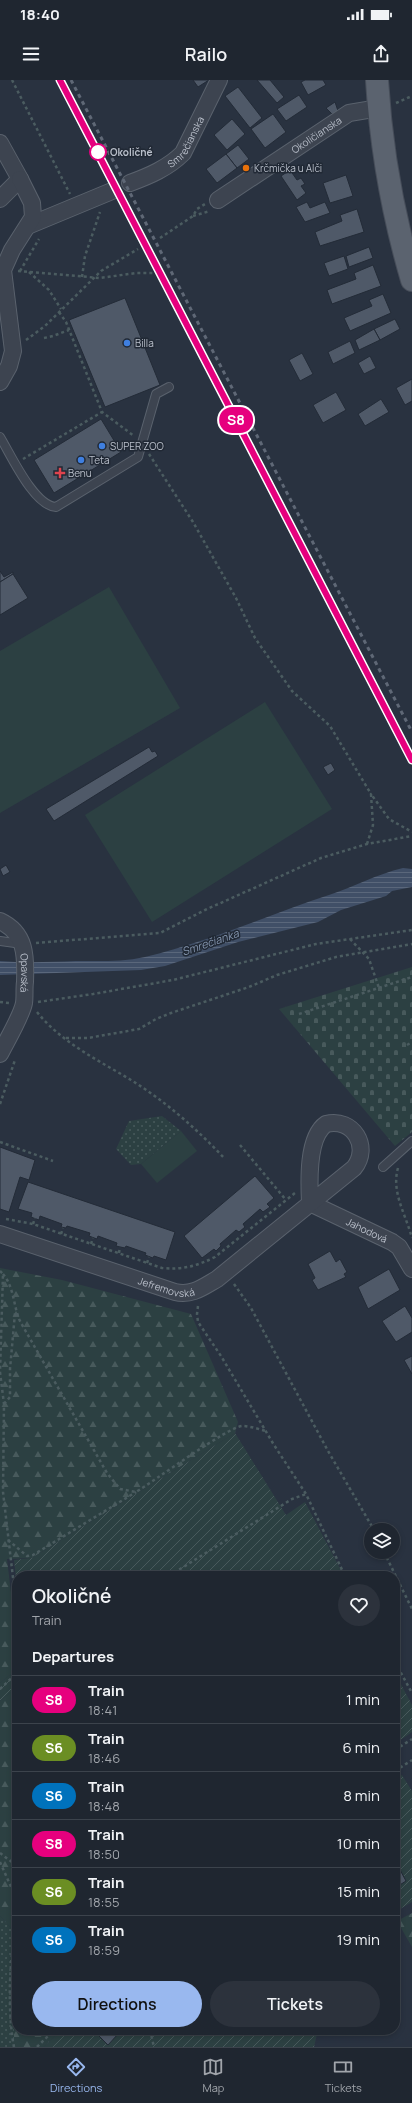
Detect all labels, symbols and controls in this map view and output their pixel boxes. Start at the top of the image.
text: 18:40 [20,4,60,25]
text: Railo [185,42,227,66]
icon: menu [20,43,42,65]
icon: share [370,43,392,65]
street label: Okoličianska [288,113,344,157]
street label: Smrečianska [164,114,207,171]
marker: Okoličné [89,143,107,161]
place label: Okoličné [110,145,153,159]
place label: Krčmička u Alči [254,161,322,175]
marker: Krčmička u Alči [241,163,251,173]
place label: Billa [135,336,154,350]
marker: Billa [122,338,132,348]
line badge: S8 [218,407,254,433]
text: S8 [227,410,245,429]
place label: SUPER ZOO [110,439,164,453]
marker: SUPER ZOO [97,441,107,451]
place label: Teta [89,453,110,467]
marker: Teta [76,455,86,465]
place label: Benu [68,466,92,480]
marker: Benu [55,468,65,478]
water label: Smrečianka [180,925,241,959]
street label: Opavská [17,953,32,993]
street label: Jahodová [344,1214,390,1246]
street label: Jefremovská [136,1273,196,1300]
map controls [364,1523,400,1559]
button: layers [364,1523,400,1559]
text: Okoličné [32,1583,111,1609]
button: heart [338,1584,380,1626]
text: Train [32,1611,62,1629]
text: Departures [32,1646,114,1667]
text: Train [88,1680,124,1701]
text: 1 min [346,1689,380,1710]
text: S8 [45,1690,63,1709]
text: 18:41 [88,1701,117,1719]
text: Train [88,1728,124,1749]
text: 6 min [343,1737,380,1758]
text: S6 [45,1738,63,1757]
text: 18:46 [88,1749,120,1767]
text: Train [88,1776,124,1797]
text: 8 min [343,1785,380,1806]
text: S6 [45,1786,63,1805]
text: 18:48 [88,1797,120,1815]
text: Train [88,1824,124,1845]
text: 10 min [337,1833,380,1854]
text: S8 [45,1834,63,1853]
text: 18:50 [88,1845,120,1863]
text: Train [88,1872,124,1893]
text: 15 min [337,1881,380,1902]
text: S6 [45,1882,63,1901]
text: 18:55 [88,1893,120,1911]
text: Train [88,1920,124,1941]
text: 19 min [337,1929,380,1950]
text: S6 [45,1930,63,1949]
text: 18:59 [88,1941,120,1959]
button: Directions [32,1981,202,2027]
button: Tickets [210,1981,380,2027]
tab: Directions [50,2056,102,2095]
tab: Map [202,2056,224,2095]
tab: Tickets [325,2056,362,2095]

